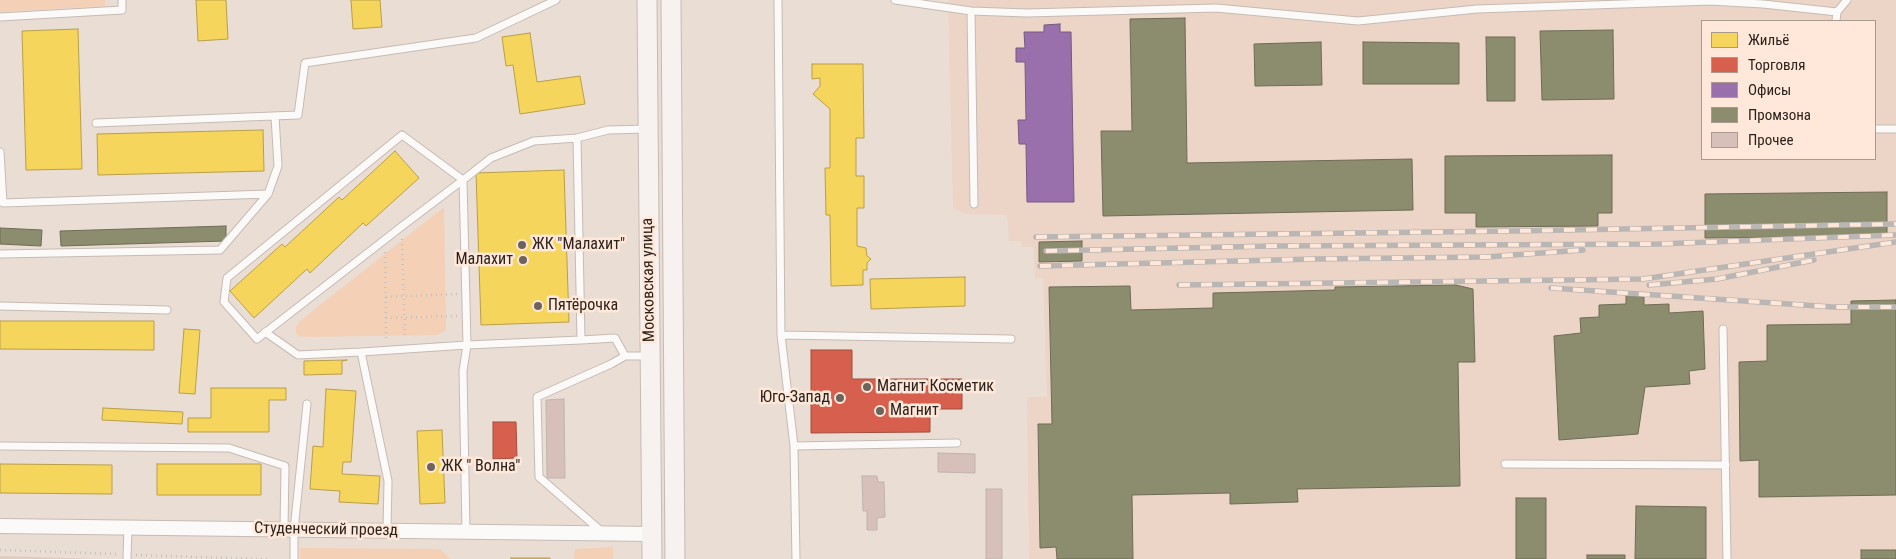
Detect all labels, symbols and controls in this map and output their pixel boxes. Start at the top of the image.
legend [1701,20,1876,160]
text: Жильё [1748,31,1789,49]
text: Торговля [1748,56,1805,74]
text: Офисы [1748,81,1791,99]
text: Промзона [1748,106,1811,124]
text: Прочее [1748,131,1794,149]
street label: Московская улица [638,218,660,342]
place label: ЖК "Малахит" [532,235,625,255]
marker: ЖК "Малахит" [516,239,528,251]
place label: Малахит [455,250,513,270]
marker: Малахит [517,254,529,266]
place label: Пятёрочка [548,296,618,316]
marker: Пятёрочка [532,300,544,312]
place label: Магнит Косметик [877,377,994,397]
marker: Магнит Косметик [861,381,873,393]
place label: Юго-Запад [760,388,830,408]
marker: Юго-Запад [834,392,846,404]
place label: Магнит [890,401,939,421]
marker: Магнит [874,405,886,417]
place label: ЖК " Волна" [441,457,520,477]
marker: ЖК " Волна" [425,461,437,473]
street label: Студенческий проезд [254,519,398,541]

